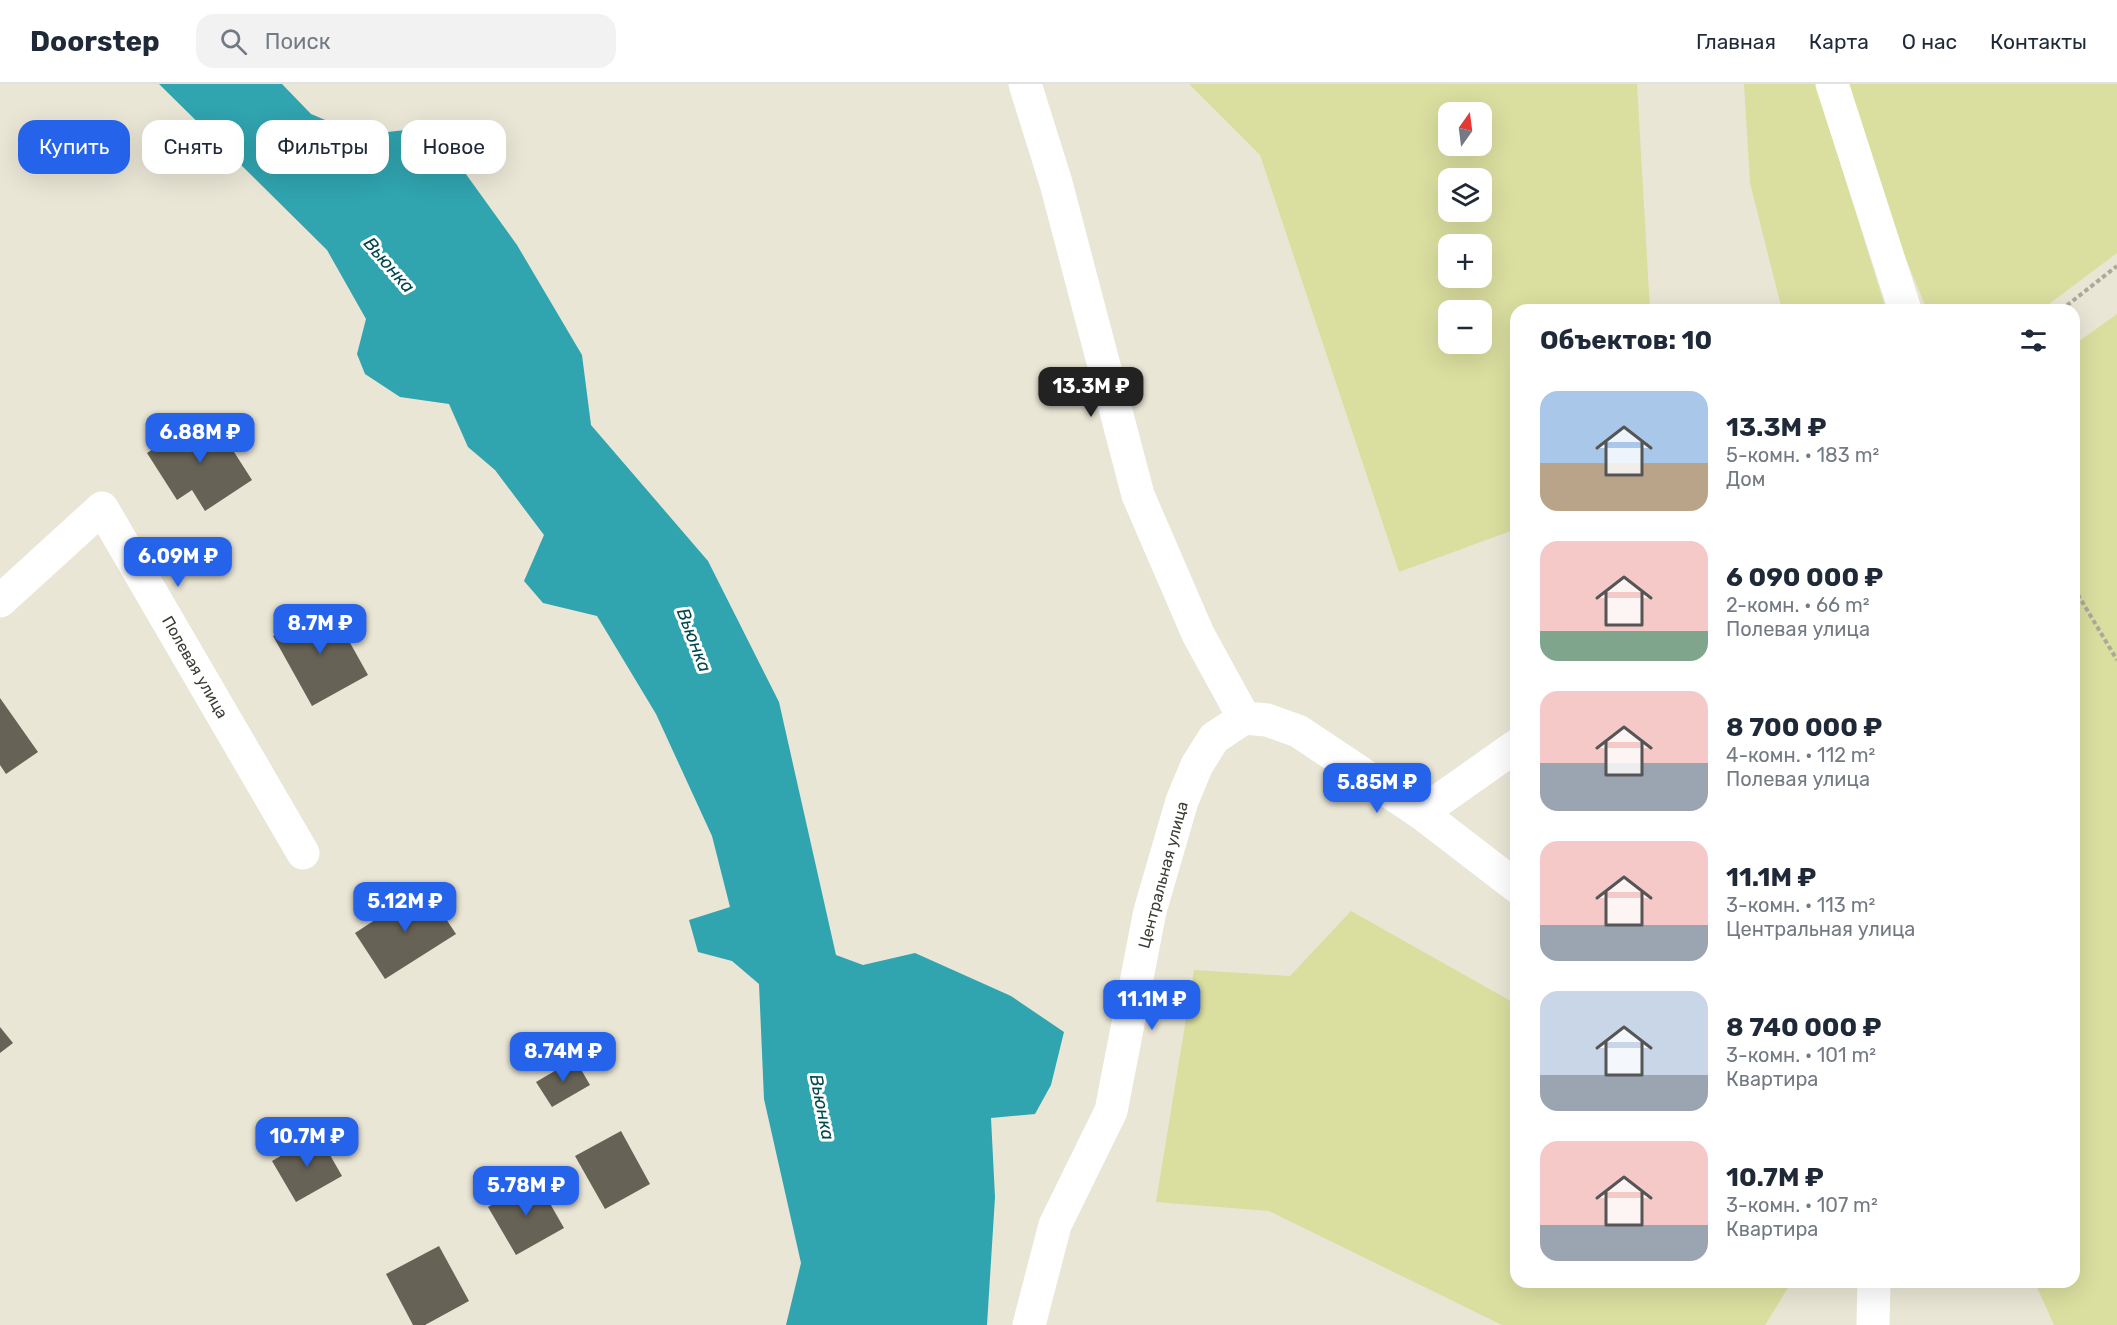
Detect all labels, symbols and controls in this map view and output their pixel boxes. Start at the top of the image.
search box [196,14,616,68]
text: Doorstep [30,25,160,58]
icon: search [217,25,250,58]
text: Поиск [265,28,330,55]
text: Главная [1696,29,1776,54]
text: Карта [1809,29,1869,54]
text: О нас [1902,29,1957,54]
text: Контакты [1990,29,2087,54]
north arrow [1438,102,1492,156]
map controls [1438,102,1492,354]
chip: Купить [18,120,130,174]
chip: Снять [142,120,244,174]
chip: Фильтры [256,120,389,174]
chip: Новое [401,120,506,174]
button: layers [1438,168,1492,222]
water label: Вьюнка [359,233,419,298]
button: + [1438,234,1492,288]
button: − [1438,300,1492,354]
icon: filters [2017,324,2050,357]
text: Объектов: 10 [1540,325,1712,356]
pin: 13.3M ₽ [1036,367,1146,418]
text: 13.3M ₽ [1052,374,1130,398]
text: 13.3M ₽ [1726,412,1826,443]
pin: 6.88M ₽ [145,413,255,464]
icon: home [1588,415,1660,487]
text: 6.88M ₽ [160,420,240,444]
text: 5-комн. · 183 m² [1726,443,1879,467]
text: Дом [1726,467,1765,491]
pin: 6.09M ₽ [123,537,233,588]
text: 6.09M ₽ [138,544,218,568]
text: 6 090 000 ₽ [1726,562,1883,593]
icon: home [1588,565,1660,637]
text: 2-комн. · 66 m² [1726,593,1870,617]
pin: 8.7M ₽ [271,604,369,655]
water label: Вьюнка [672,605,716,675]
text: 8.7M ₽ [287,611,353,635]
street label: Полевая улица [158,612,232,722]
text: Полевая улица [1726,617,1870,641]
text: 8 700 000 ₽ [1726,712,1882,743]
icon: home [1588,715,1660,787]
text: 4-комн. · 112 m² [1726,743,1875,767]
pin: 5.85M ₽ [1322,763,1432,814]
text: Полевая улица [1726,767,1870,791]
text: 5.85M ₽ [1337,770,1417,794]
street label: Центральная улица [1134,799,1192,951]
text: 11.1M ₽ [1726,862,1816,893]
icon: home [1588,865,1660,937]
pin: 5.12M ₽ [350,882,460,933]
text: 5.12M ₽ [367,889,443,913]
text: 3-комн. · 113 m² [1726,893,1875,917]
text: Центральная улица [1726,917,1915,941]
pin: 11.1M ₽ [1097,980,1207,1031]
text: 11.1M ₽ [1117,987,1187,1011]
text: 8 740 000 ₽ [1726,1012,1882,1043]
icon: home [1588,1015,1660,1087]
pin: 8.74M ₽ [508,1032,618,1083]
text: 8.74M ₽ [524,1039,602,1063]
text: 3-комн. · 101 m² [1726,1043,1876,1067]
text: Квартира [1726,1067,1818,1091]
water label: Вьюнка [805,1072,839,1142]
pin: 10.7M ₽ [252,1117,362,1168]
text: 10.7M ₽ [269,1124,345,1148]
text: 10.7M ₽ [1726,1162,1824,1193]
icon: home [1588,1165,1660,1237]
pin: 5.78M ₽ [471,1166,581,1217]
text: 5.78M ₽ [487,1173,565,1197]
text: 3-комн. · 107 m² [1726,1193,1878,1217]
text: Квартира [1726,1217,1818,1241]

